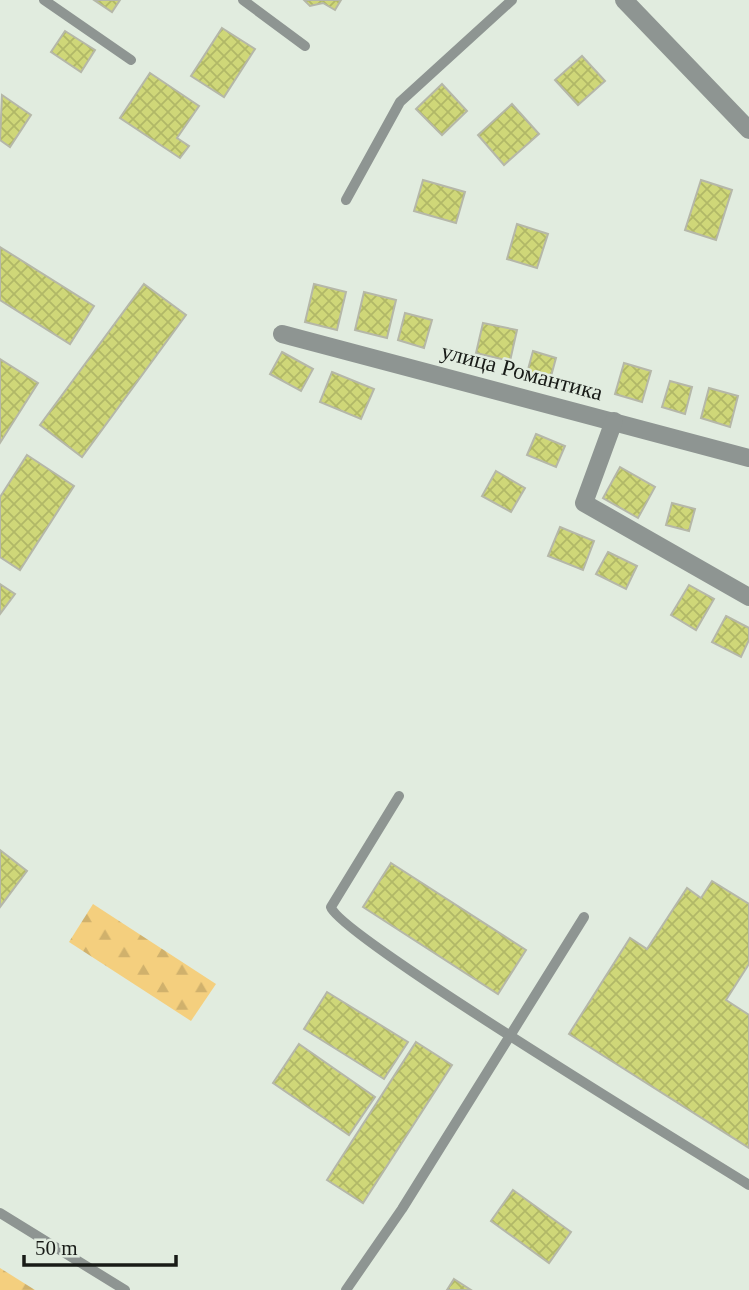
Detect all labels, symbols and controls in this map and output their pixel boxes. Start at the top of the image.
street label: улица Романтика [439,338,605,406]
scale bar [24,1224,177,1268]
text: 50 m [35,1236,78,1260]

